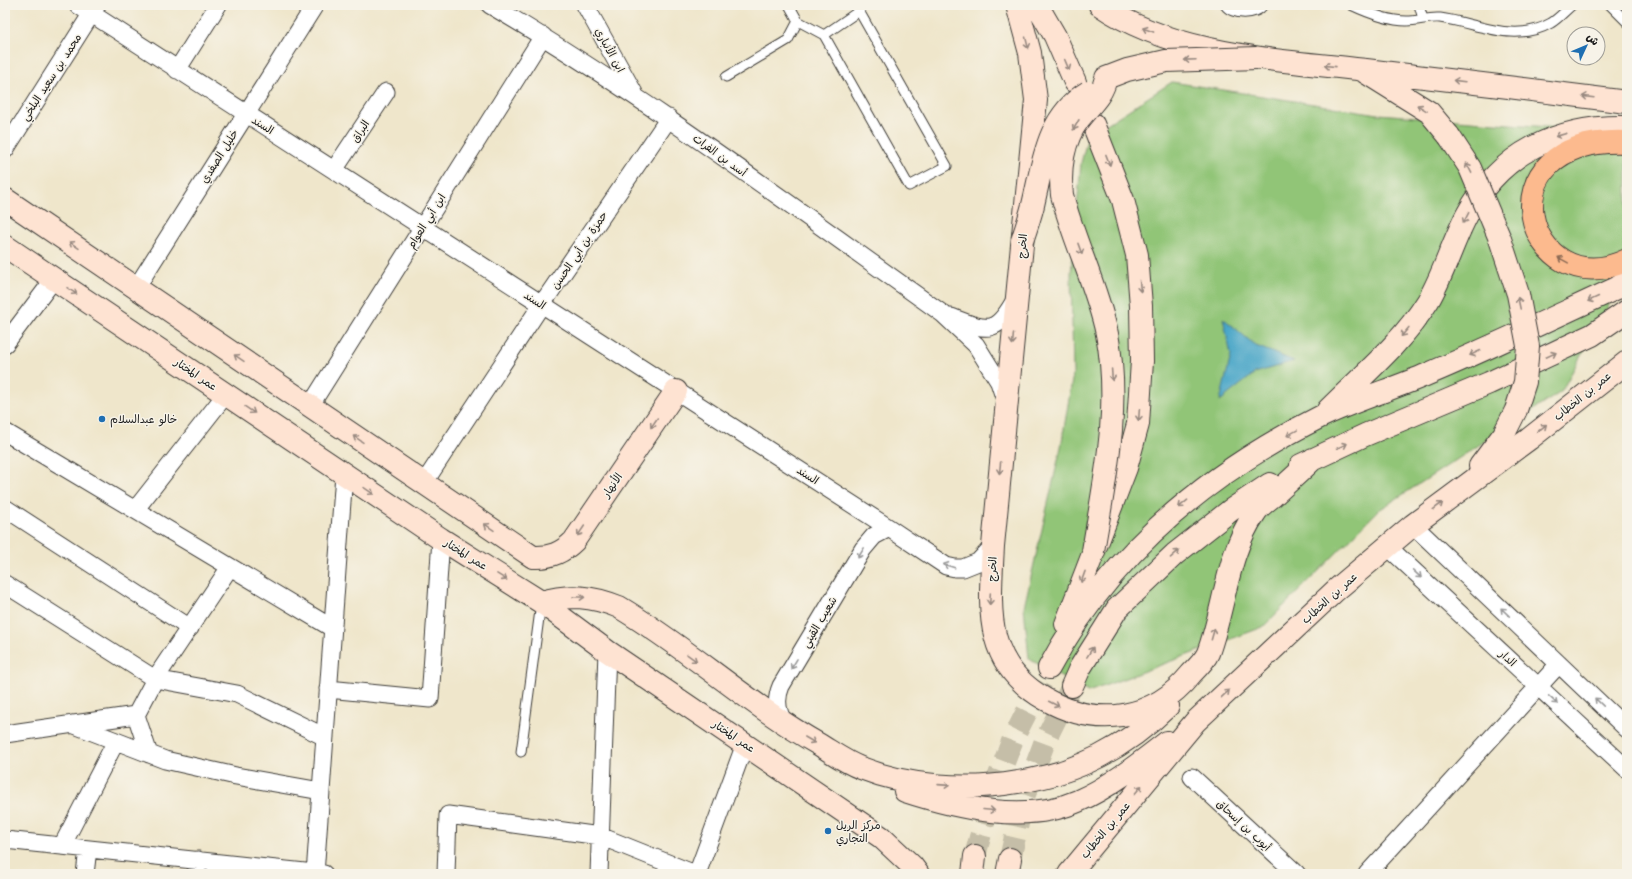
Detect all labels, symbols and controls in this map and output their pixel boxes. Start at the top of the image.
street label: ابن الأنباري [589,25,629,76]
one-way arrow [1143,26,1155,34]
north arrow [1566,26,1606,66]
text: ش [1582,29,1603,50]
street label: محمد بن سعيد البلخي [17,30,88,125]
one-way arrow [1024,36,1031,49]
one-way arrow [1184,56,1197,64]
one-way arrow [1064,58,1072,70]
one-way arrow [1324,62,1337,70]
one-way arrow [1453,77,1466,85]
one-way arrow [1582,93,1595,101]
one-way arrow [1416,104,1428,112]
street label: السند [248,112,277,140]
street label: البراق [347,117,375,146]
one-way arrow [1071,119,1079,131]
street label: خليل الصفدي [196,126,244,187]
street label: أسد بن الفرات [689,130,750,182]
one-way arrow [1555,132,1568,139]
one-way arrow [1104,154,1112,166]
one-way arrow [1465,163,1473,175]
street label: ابن أبي العوام [403,190,452,253]
street label: حمزة بن أبي الحسن [547,208,614,294]
one-way arrow [1462,212,1469,224]
street label: الخرج [1013,233,1033,259]
one-way arrow [68,241,80,249]
one-way arrow [1077,243,1084,256]
one-way arrow [1557,256,1569,263]
one-way arrow [1136,279,1143,292]
one-way arrow [66,287,77,295]
street label: السند [520,287,549,315]
one-way arrow [1587,296,1599,303]
one-way arrow [1515,297,1523,310]
one-way arrow [1400,327,1409,337]
one-way arrow [1009,332,1016,345]
one-way arrow [1469,350,1481,357]
one-way arrow [1544,350,1556,358]
street label: عمر المختار [170,353,221,396]
one-way arrow [234,354,245,362]
one-way arrow [1109,368,1116,381]
street label: عمر بن الخطاب [1550,368,1615,426]
one-way arrow [244,406,255,414]
one-way arrow [1135,408,1142,421]
place label: خالو عبدالسلام [110,411,177,429]
marker: خالو عبدالسلام [97,414,107,424]
one-way arrow [650,417,658,428]
one-way arrow [1537,423,1548,432]
one-way arrow [1286,430,1298,437]
one-way arrow [353,434,364,443]
one-way arrow [1336,442,1348,449]
one-way arrow [997,461,1004,474]
street label: السند [793,462,822,490]
street label: الأنهار [597,469,628,502]
one-way arrow [363,487,374,495]
one-way arrow [1178,500,1189,509]
one-way arrow [1432,502,1443,510]
one-way arrow [484,523,495,531]
one-way arrow [577,525,585,536]
street label: عمر المختار [439,534,491,575]
one-way arrow [857,547,865,558]
one-way arrow [1170,550,1180,559]
street label: الخرج [983,556,1003,582]
one-way arrow [942,562,955,569]
street label: عمر بن الخطاب [1298,569,1362,629]
one-way arrow [1412,569,1422,578]
one-way arrow [1078,571,1086,583]
one-way arrow [496,573,507,581]
one-way arrow [987,592,994,605]
one-way arrow [572,593,585,601]
street label: شعيب القيني [797,593,843,652]
one-way arrow [1500,607,1510,617]
one-way arrow [1210,627,1217,640]
street label: الدار [1494,645,1520,672]
one-way arrow [1087,646,1095,658]
one-way arrow [686,654,697,662]
one-way arrow [790,658,798,669]
one-way arrow [1220,689,1230,698]
one-way arrow [1548,696,1558,705]
one-way arrow [1594,697,1604,707]
one-way arrow [1048,700,1060,708]
street label: عمر المختار [708,715,759,758]
one-way arrow [804,736,816,744]
one-way arrow [937,782,950,789]
one-way arrow [1134,785,1143,795]
street label: أيوب بن إسحاق [1212,796,1275,856]
street label: عمر بن الخطاب [1076,798,1135,863]
one-way arrow [982,806,995,814]
place label: مركز الريل التجاري [836,817,881,848]
marker: مركز الريل التجاري [823,826,833,836]

